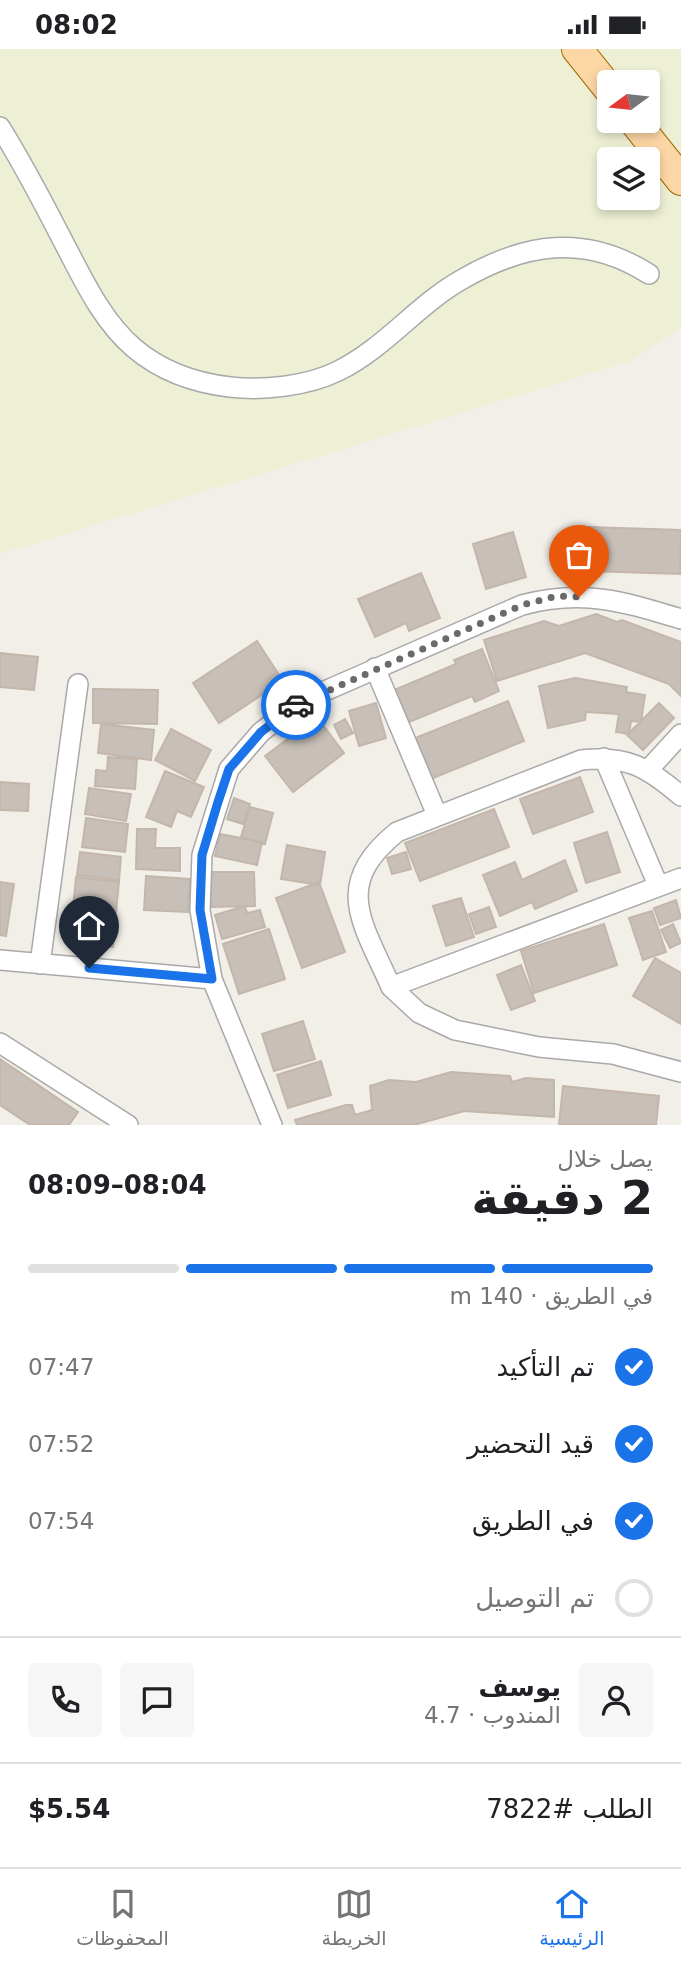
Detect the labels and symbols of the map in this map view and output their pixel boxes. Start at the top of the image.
north arrow [597,70,660,133]
pin [549,525,609,597]
courier [261,670,331,740]
pin [59,896,119,968]

